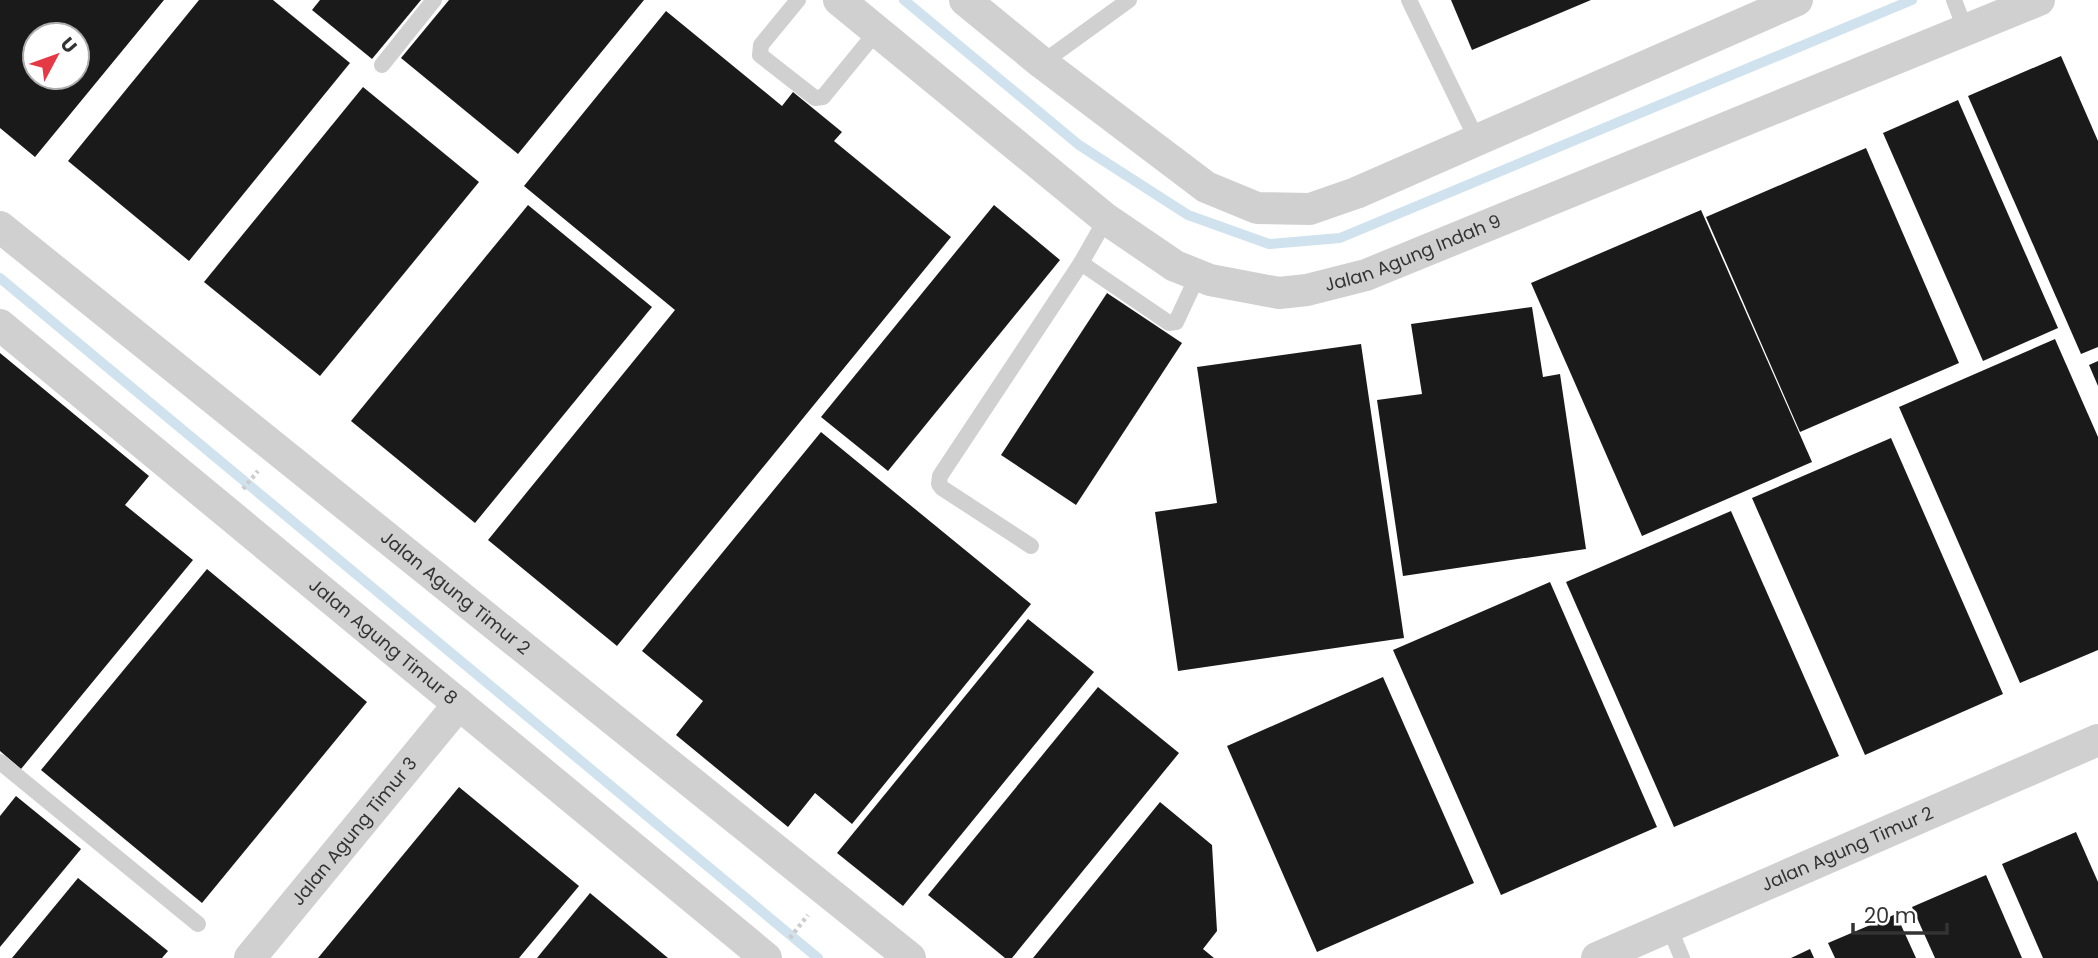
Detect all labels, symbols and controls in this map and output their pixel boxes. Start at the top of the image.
north arrow [21,21,91,91]
text: U [54,31,83,59]
street label: Jalan Agung Indah 9 [1322,208,1505,297]
street label: Jalan Agung Timur 2 [376,525,536,660]
street label: Jalan Agung Timur 8 [304,572,463,710]
street label: Jalan Agung Timur 3 [285,752,422,911]
street label: Jalan Agung Timur 2 [1757,800,1937,897]
scale bar [1853,892,1948,936]
text: 20 m [1864,901,1917,930]

